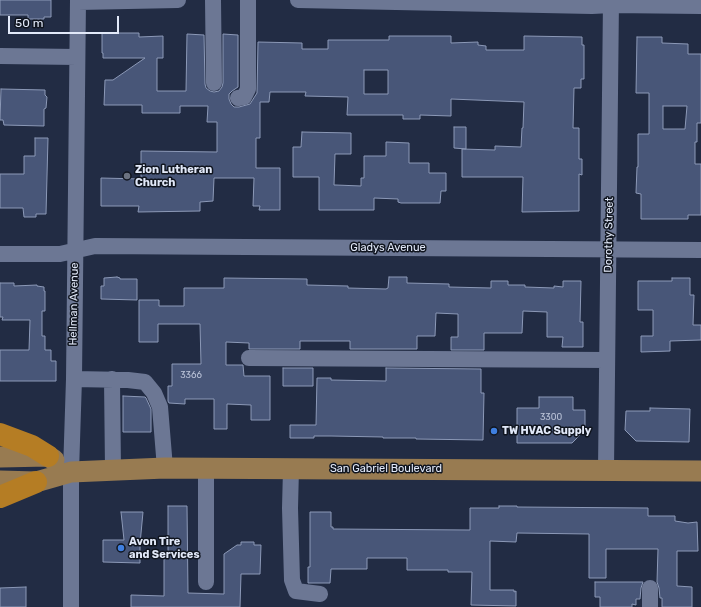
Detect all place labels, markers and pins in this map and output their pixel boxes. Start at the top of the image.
place label: Zion Lutheran Church [135,163,212,189]
marker: Zion Lutheran Church [122,171,132,181]
place label: TW HVAC Supply [502,424,591,438]
marker: TW HVAC Supply [489,426,499,436]
place label: Avon Tire and Services [129,535,199,561]
marker: Avon Tire and Services [116,543,126,553]

